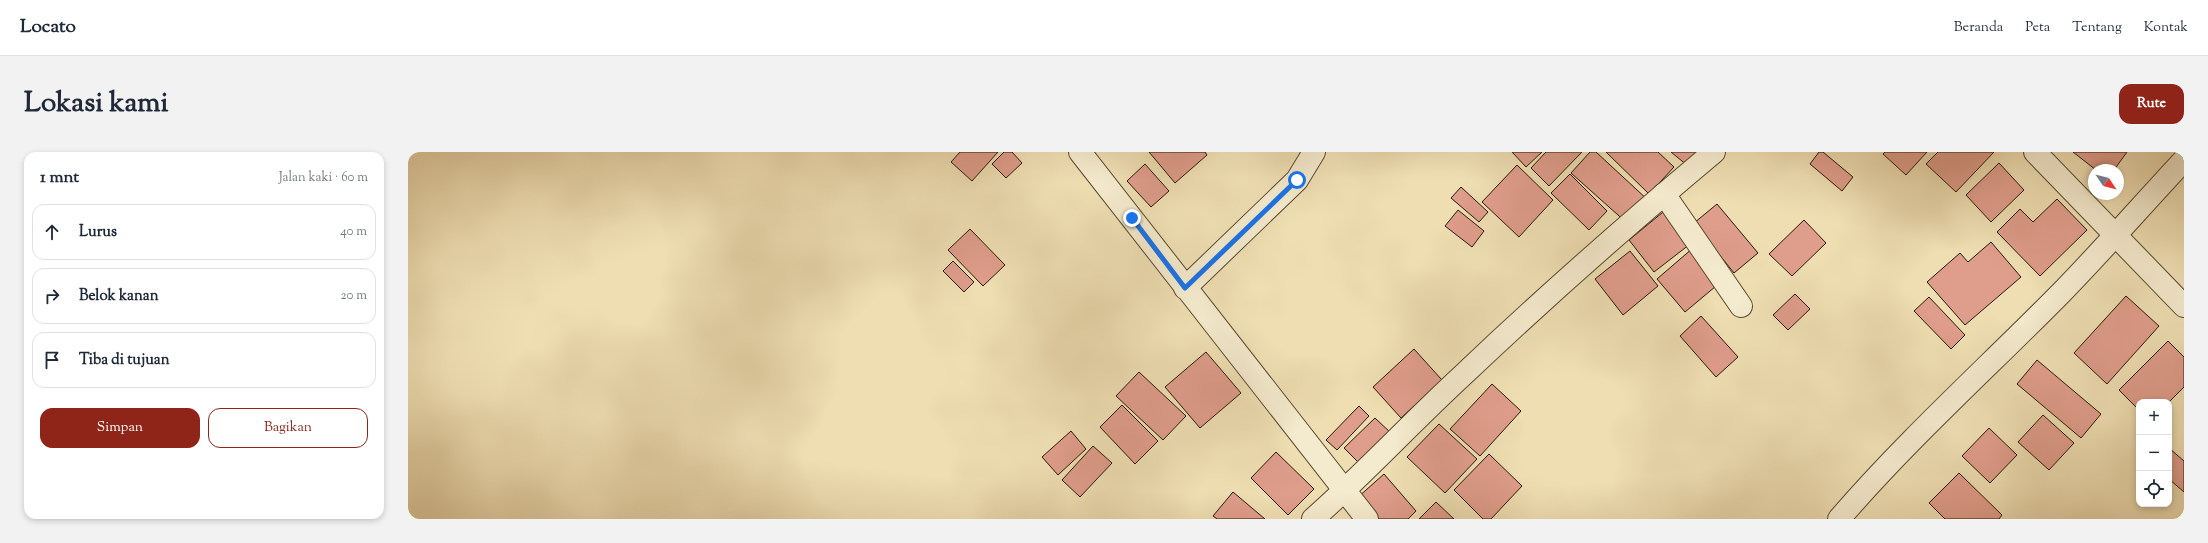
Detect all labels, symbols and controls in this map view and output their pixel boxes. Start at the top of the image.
text: Locato [20,14,76,41]
text: Beranda [1954,18,2003,38]
text: Peta [2025,18,2050,38]
text: Tentang [2072,18,2122,38]
text: Kontak [2144,18,2188,38]
text: Lokasi kami [24,84,168,124]
button: Rute [2119,84,2184,124]
north arrow [2088,164,2124,200]
text: 1 mnt [40,166,79,190]
text: Jalan kaki · 60 m [279,169,368,187]
route start [1288,171,1306,189]
route end [1123,209,1141,227]
icon: ahead [41,221,63,243]
text: Lurus [79,222,117,243]
text: 40 m [340,223,367,241]
icon: right [41,285,63,307]
text: Belok kanan [79,286,159,307]
text: 20 m [341,287,367,305]
icon: arrive [41,349,63,371]
text: Tiba di tujuan [79,350,170,371]
map controls [2136,399,2172,507]
button: + [2136,399,2172,435]
button: Simpan [40,408,200,448]
button: Bagikan [208,408,368,448]
button: − [2136,435,2172,471]
button: locate [2136,471,2172,507]

